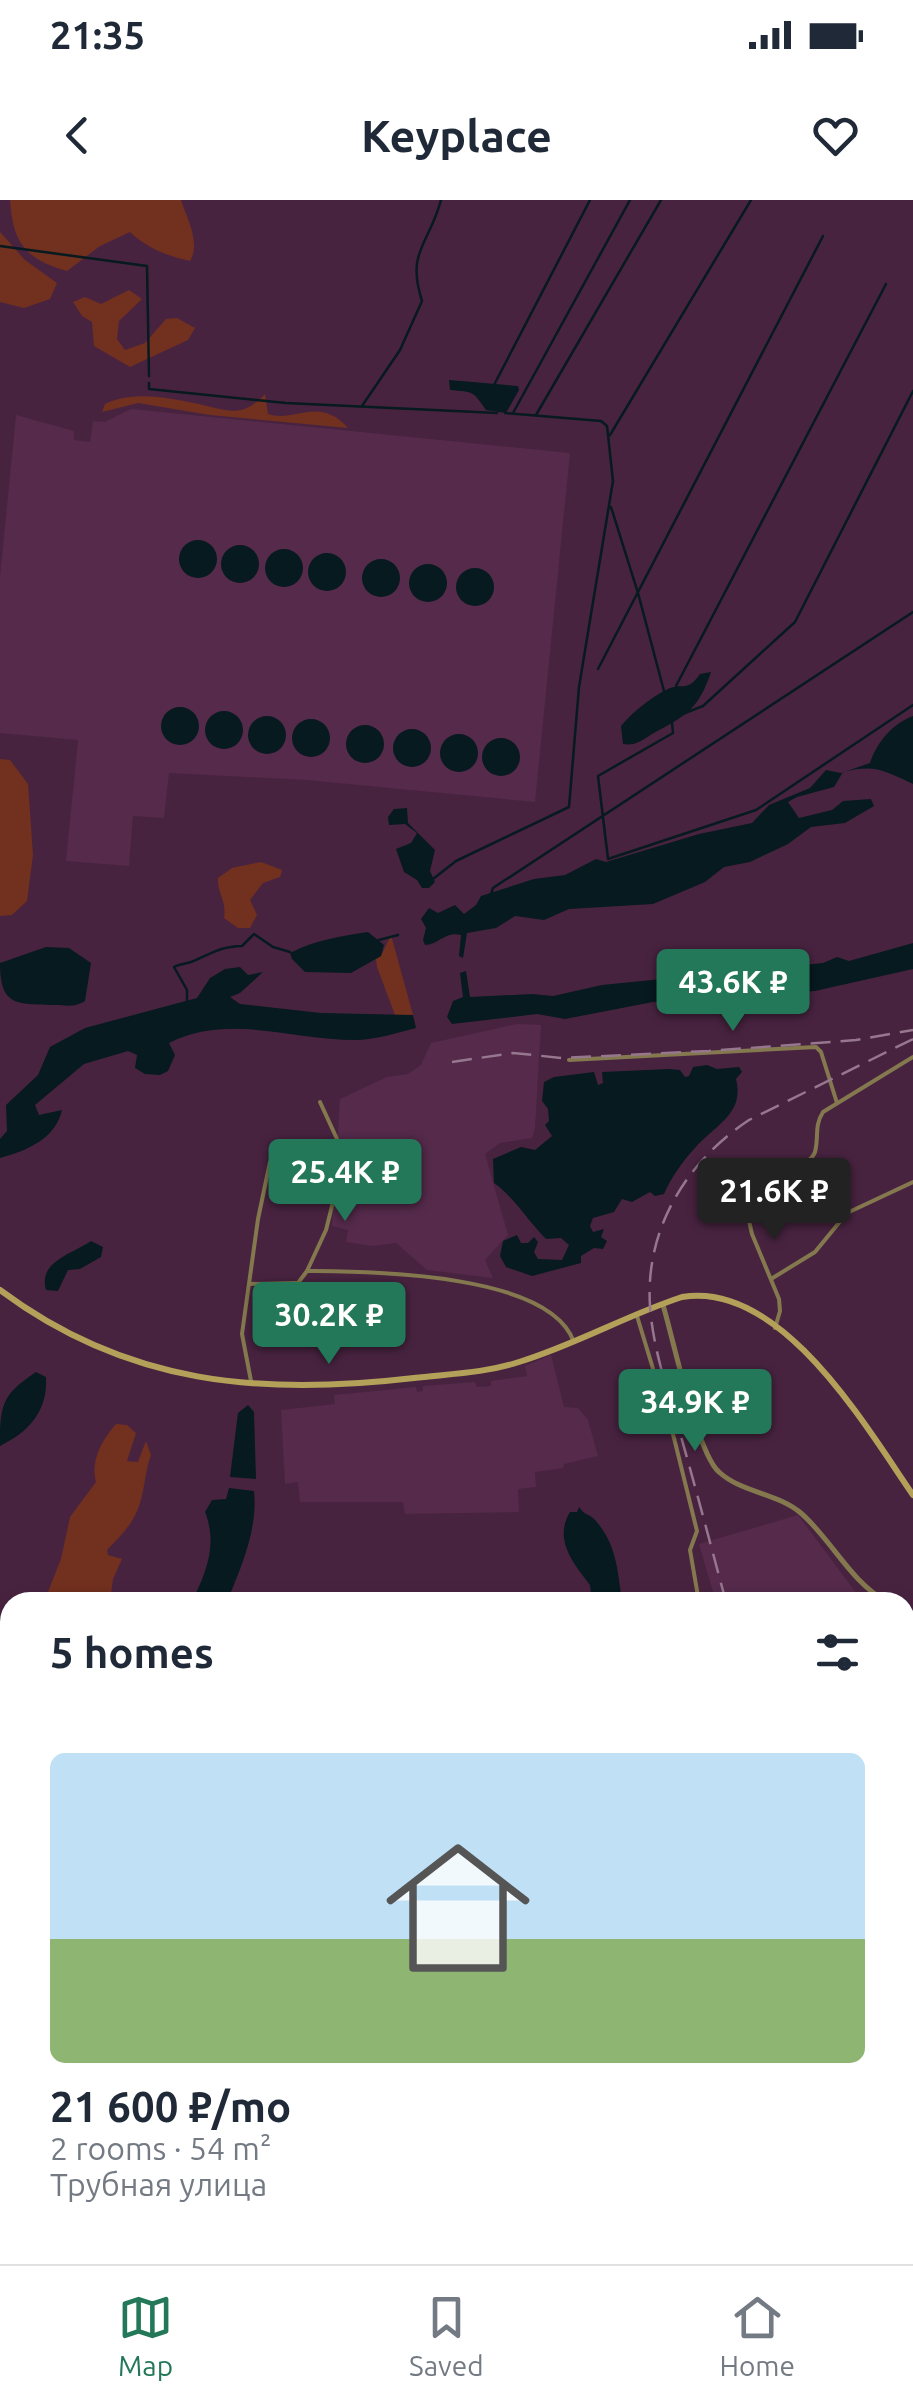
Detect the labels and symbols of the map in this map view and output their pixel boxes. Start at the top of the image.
pin: 43.6K ₽ [641,949,825,1034]
pin: 25.4K ₽ [253,1139,437,1224]
pin: 21.6K ₽ [682,1158,866,1243]
pin: 30.2K ₽ [237,1282,421,1367]
pin: 34.9K ₽ [603,1369,787,1454]

